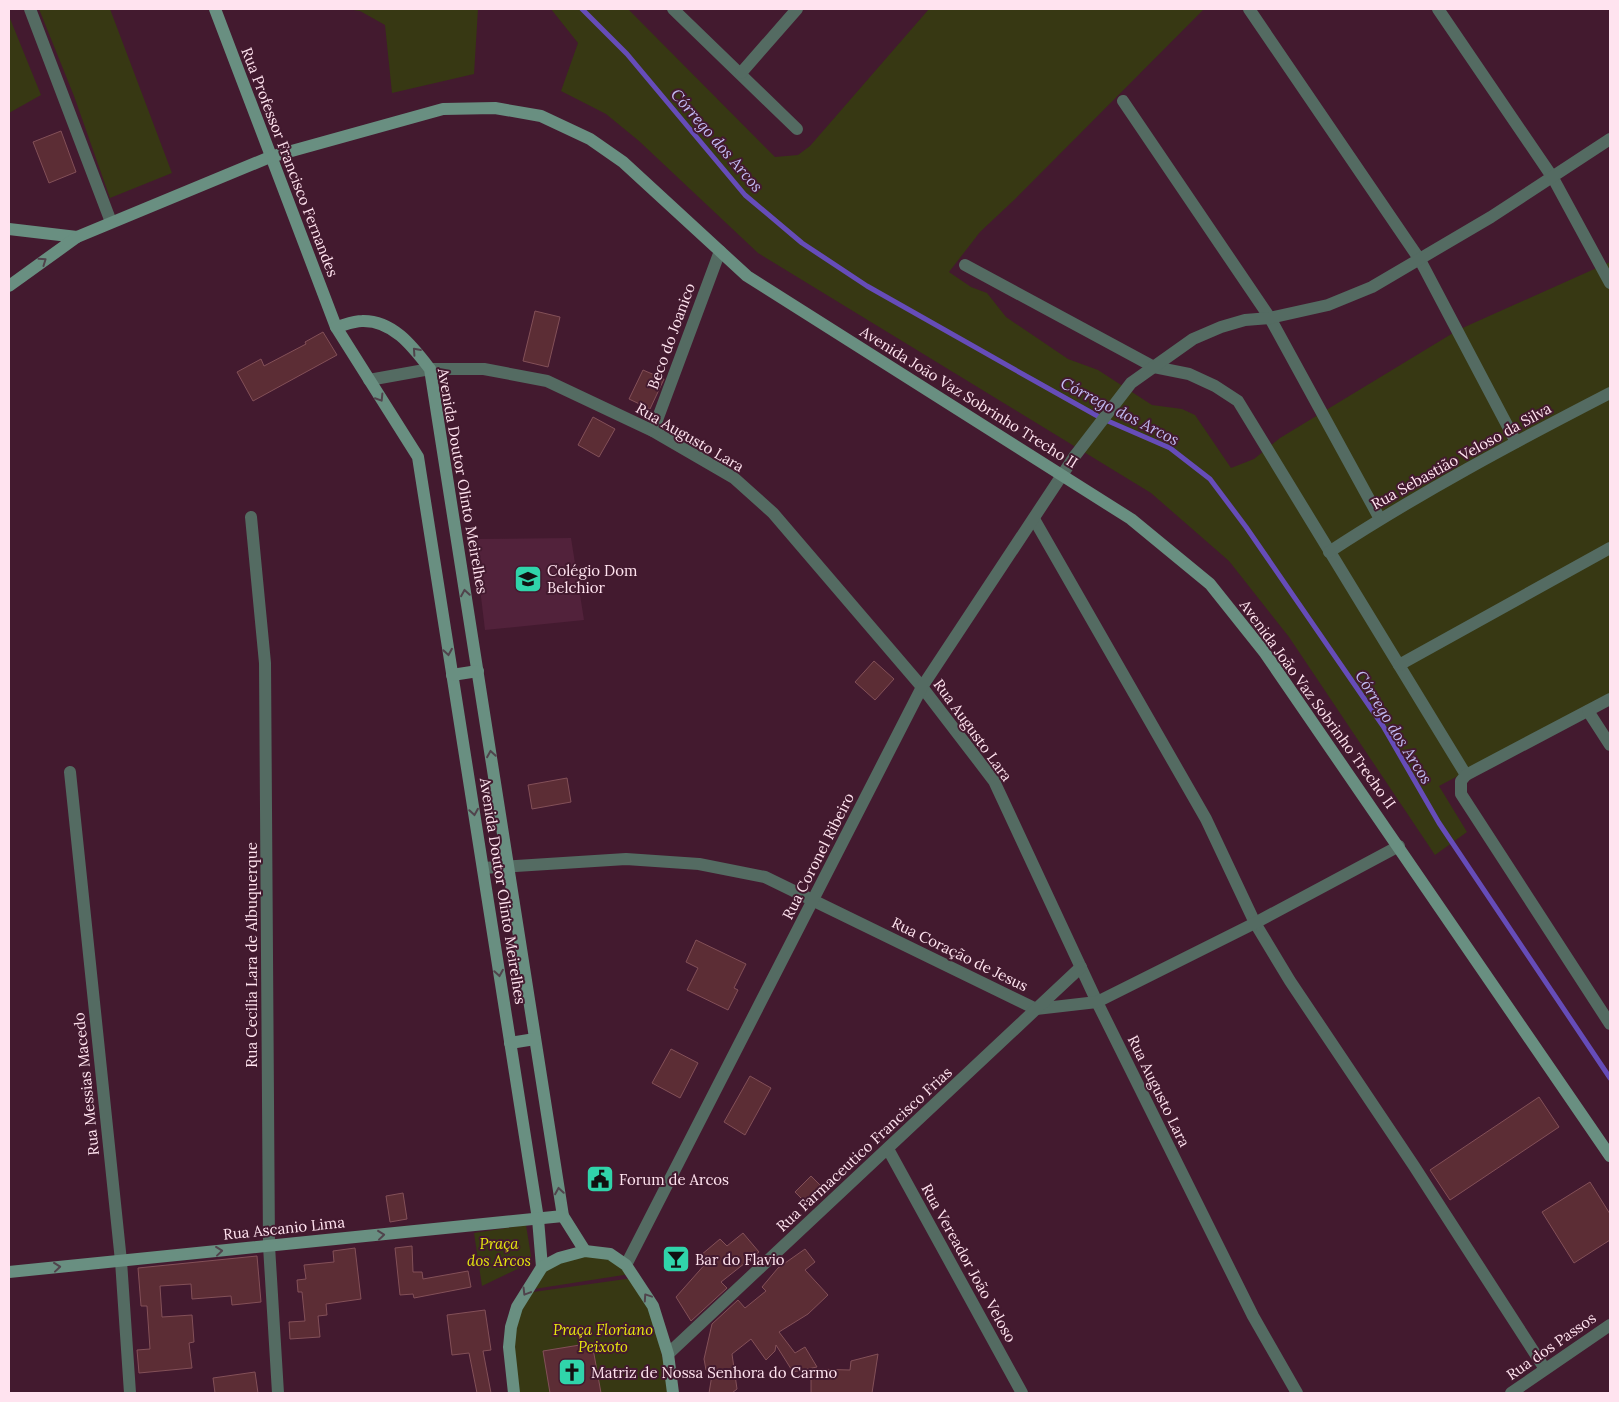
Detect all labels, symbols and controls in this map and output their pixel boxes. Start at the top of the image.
street label: Rua Professor Francisco Fernandes [237,45,343,279]
water label: Córrego dos Arcos [667,84,767,196]
one-way arrow [37,258,47,267]
street label: Beco do Joanico [643,280,699,392]
street label: Avenida João Vaz Sobrinho Trecho II [856,321,1081,472]
one-way arrow [413,348,422,357]
street label: Avenida Doutor Olinto Meirelhes [434,366,492,595]
water label: Córrego dos Arcos [1057,373,1183,450]
one-way arrow [374,392,384,401]
street label: Rua Augusto Lara [632,398,748,476]
street label: Rua Sebastião Veloso da Silva [1368,398,1555,513]
place label: Colégio Dom Belchior [547,561,637,597]
school or university icon: Colégio Dom Belchior [513,564,543,594]
one-way arrow [461,589,471,598]
street label: Avenida João Vaz Sobrinho Trecho II [1235,595,1400,812]
one-way arrow [443,648,453,656]
water label: Córrego dos Arcos [1351,666,1437,788]
street label: Rua Augusto Lara [929,675,1017,785]
one-way arrow [486,749,496,758]
street label: Avenida Doutor Olinto Meirelhes [476,775,530,1006]
street label: Rua Coronel Ribeiro [778,789,858,923]
one-way arrow [468,809,479,817]
street label: Rua Cecilia Lara de Albuquerque [242,842,261,1068]
street label: Rua Coração de Jesus [889,913,1031,995]
one-way arrow [494,969,504,977]
street label: Rua Messias Macedo [69,1011,103,1157]
street label: Rua Augusto Lara [1124,1032,1194,1150]
street label: Rua Farmaceutico Francisco Frias [772,1062,956,1235]
public building icon: Forum de Arcos [585,1164,615,1194]
place label: Forum de Arcos [619,1170,729,1189]
street label: Rua Vereador João Veloso [917,1180,1021,1346]
one-way arrow [554,1187,564,1195]
street label: Rua Ascanio Lima [222,1212,346,1244]
one-way arrow [377,1229,385,1240]
park label: Praça dos Arcos [467,1234,531,1270]
bar icon: Bar do Flavio [661,1244,691,1274]
one-way arrow [215,1246,223,1257]
place label: Bar do Flavio [695,1250,785,1269]
one-way arrow [54,1262,62,1273]
one-way arrow [522,1286,532,1295]
one-way arrow [643,1293,653,1302]
street label: Rua dos Passos [1503,1308,1600,1384]
park label: Praça Floriano Peixoto [553,1320,653,1356]
church icon: Matriz de Nossa Senhora do Carmo [557,1357,587,1387]
place label: Matriz de Nossa Senhora do Carmo [591,1363,838,1382]

